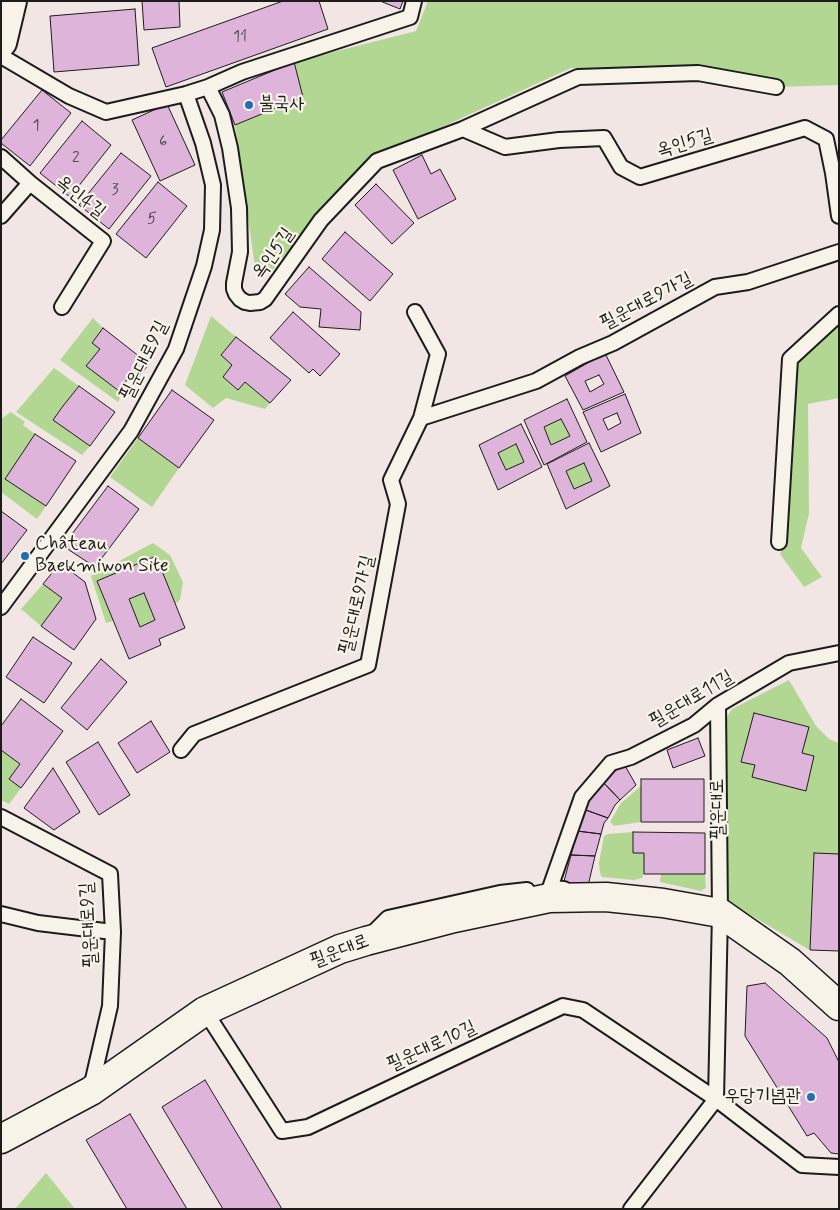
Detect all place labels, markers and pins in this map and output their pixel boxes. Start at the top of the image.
place label: 불국사 [259,94,305,116]
marker: 불국사 [243,99,255,111]
place label: Château Baekmiwon Site [35,534,169,578]
marker: Château Baekmiwon Site [19,550,31,562]
place label: 우당기념관 [725,1086,801,1108]
marker: 우당기념관 [805,1091,817,1103]

